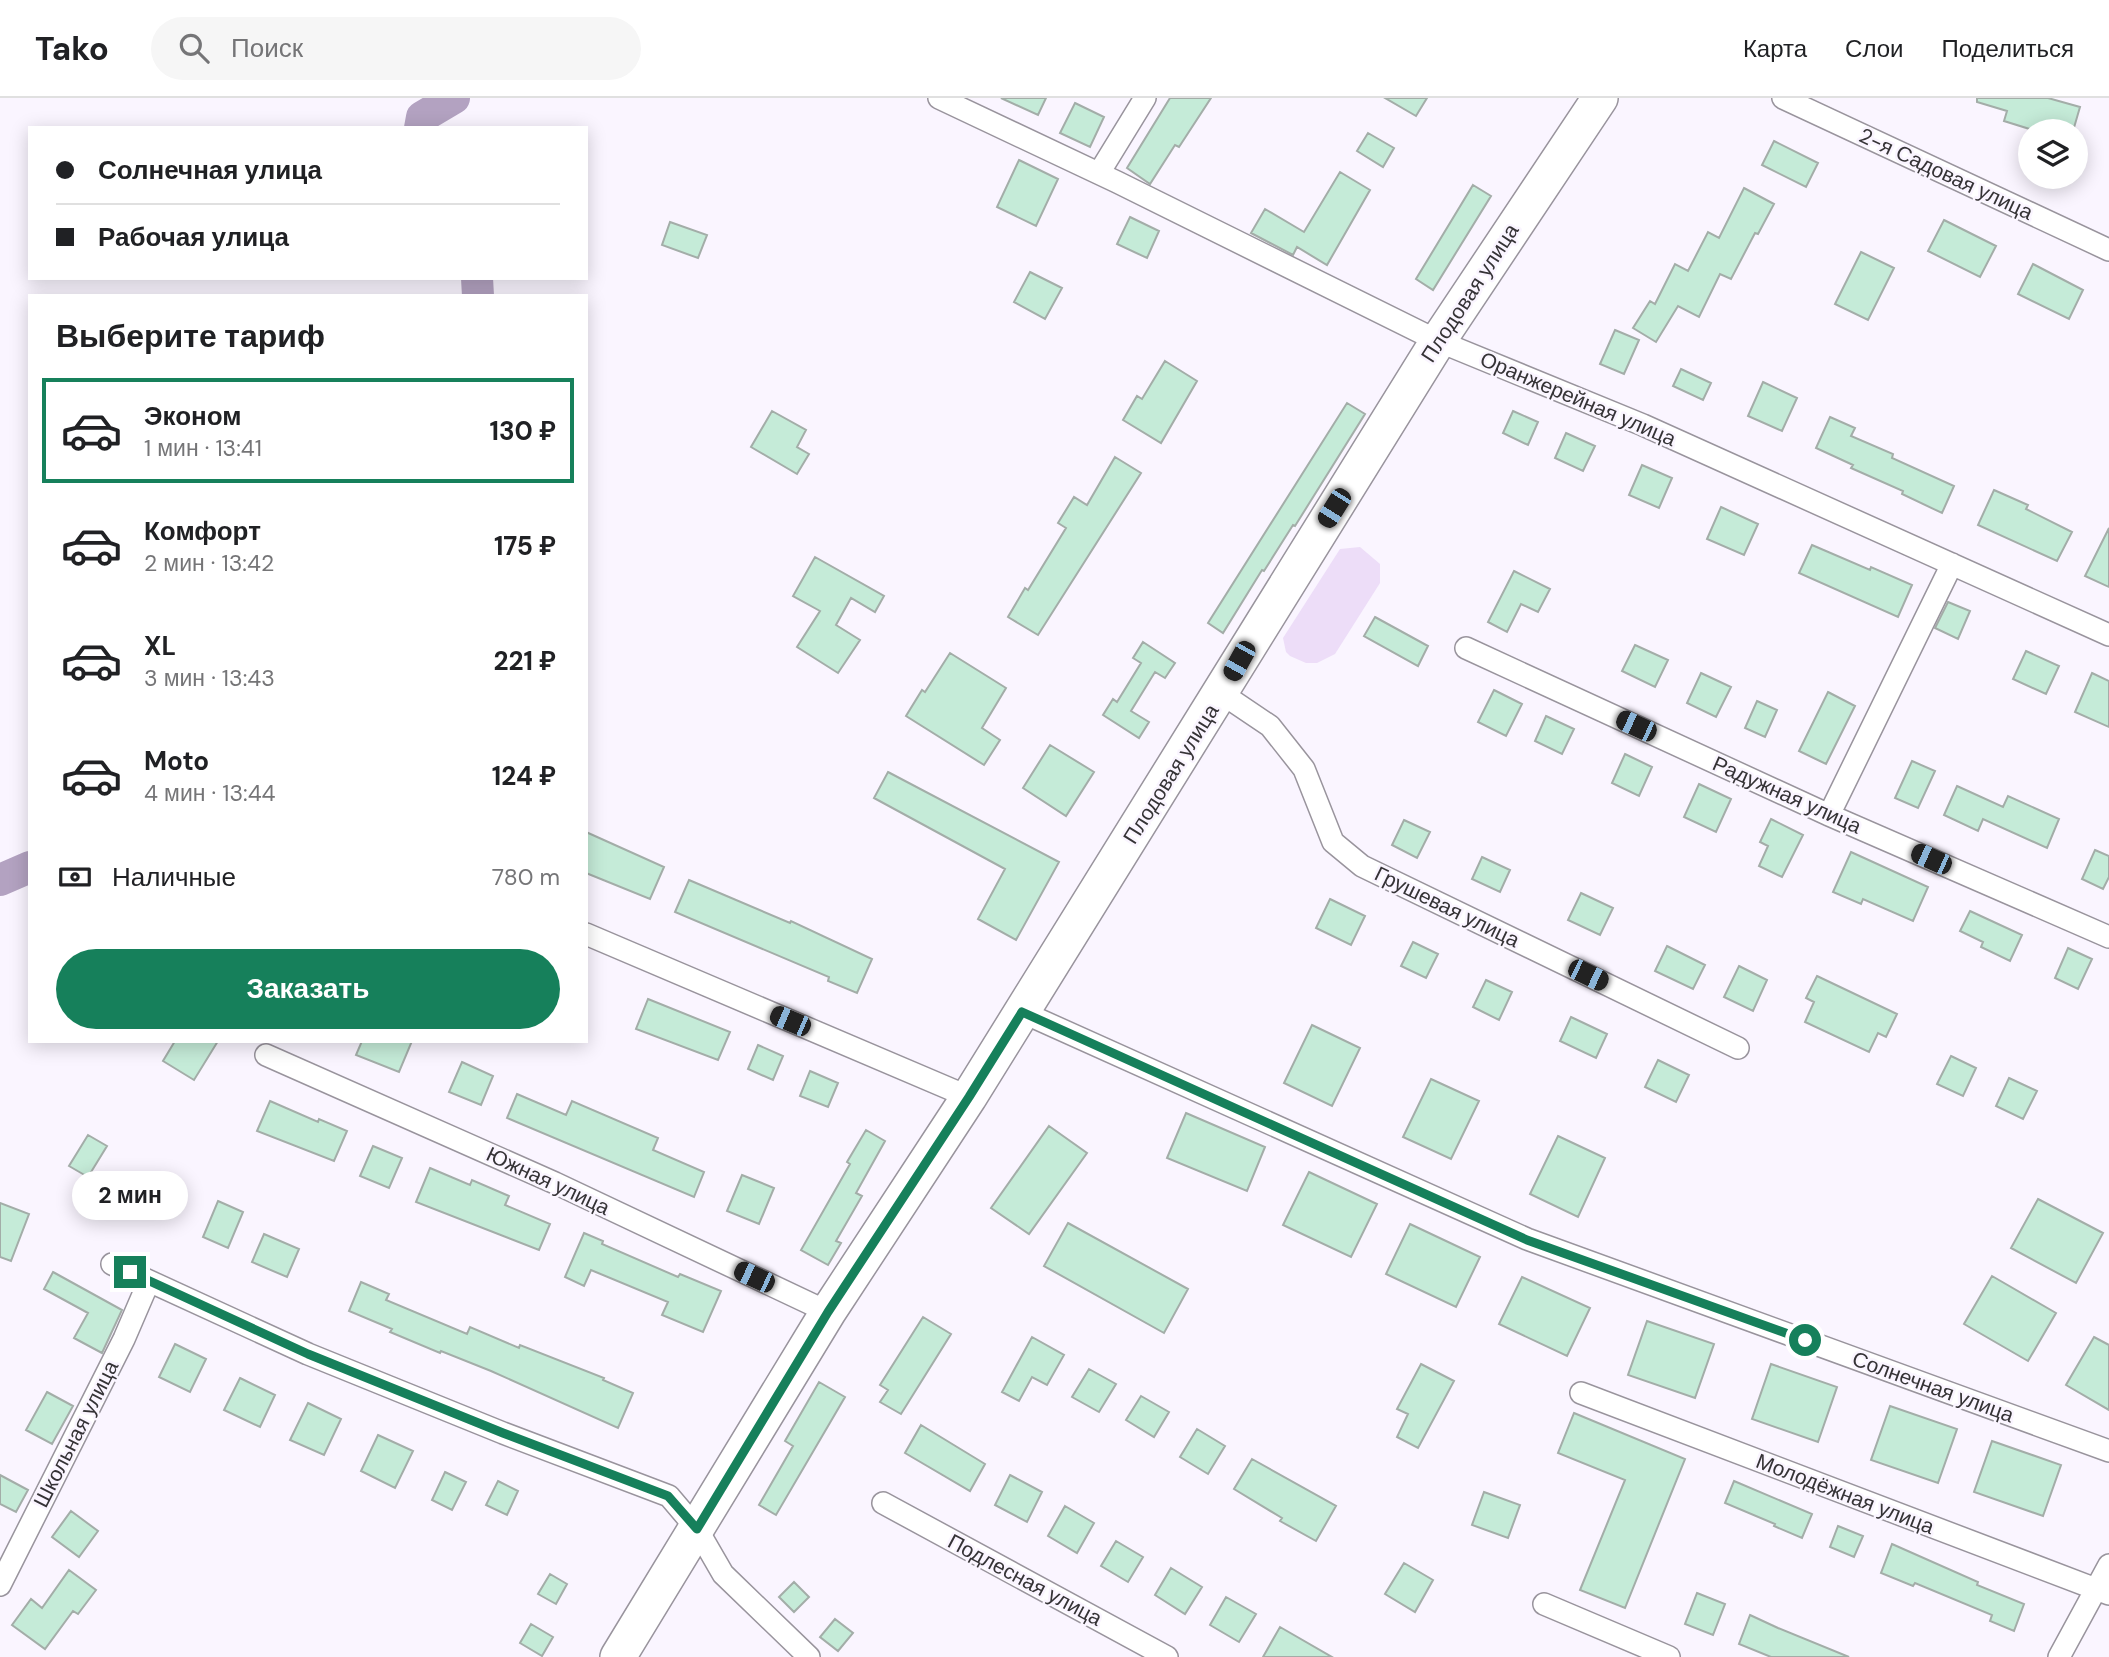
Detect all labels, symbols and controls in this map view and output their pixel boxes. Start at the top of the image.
search box [151,17,641,80]
text: Tako [35,27,109,70]
icon: search [175,29,213,67]
text: Поиск [231,31,303,65]
text: Карта [1743,33,1807,64]
text: Слои [1845,33,1903,64]
text: Поделиться [1941,33,2074,64]
map controls [2018,119,2088,189]
button: layers [2018,119,2088,189]
street label: 2-я Садовая улица [1855,121,2038,227]
text: Солнечная улица [98,153,322,187]
street label: Плодовая улица [1415,218,1525,368]
text: Рабочая улица [98,220,289,254]
text: Выберите тариф [56,315,325,357]
street label: Оранжерейная улица [1476,345,1680,453]
icon: car [60,399,123,462]
text: Эконом [144,399,242,433]
text: 130 ₽ [489,414,556,448]
text: 1 мин · 13:41 [144,433,262,463]
car [1314,485,1355,531]
icon: car [60,514,123,577]
text: Комфорт [144,514,261,548]
text: 175 ₽ [494,529,556,563]
text: 2 мин · 13:42 [144,548,274,578]
icon: car [60,629,123,692]
text: XL [144,629,176,663]
car [1220,638,1259,684]
text: 221 ₽ [493,644,556,678]
text: 3 мин · 13:43 [144,663,275,693]
street label: Плодовая улица [1117,698,1225,849]
car [1613,708,1660,744]
icon: car [60,744,123,807]
text: Moto [144,744,209,778]
street label: Радужная улица [1708,750,1866,840]
text: 124 ₽ [492,759,556,793]
text: 4 мин · 13:44 [144,778,276,808]
car [1908,841,1955,877]
icon: cash [56,858,94,896]
text: Наличные [112,860,236,894]
street label: Грушевая улица [1370,860,1524,954]
text: 780 m [492,862,560,892]
button: Заказать [56,949,560,1029]
car [1565,956,1612,994]
car [767,1003,814,1039]
street label: Южная улица [482,1140,615,1222]
callout: 2 мин [72,1170,188,1220]
text: 2 мин [98,1180,162,1210]
route end [114,1256,146,1288]
car [731,1259,778,1295]
route start [1789,1324,1821,1356]
street label: Солнечная улица [1848,1345,2018,1429]
street label: Школьная улица [27,1356,125,1512]
street label: Молодёжная улица [1752,1447,1938,1541]
street label: Подлесная улица [943,1528,1107,1633]

